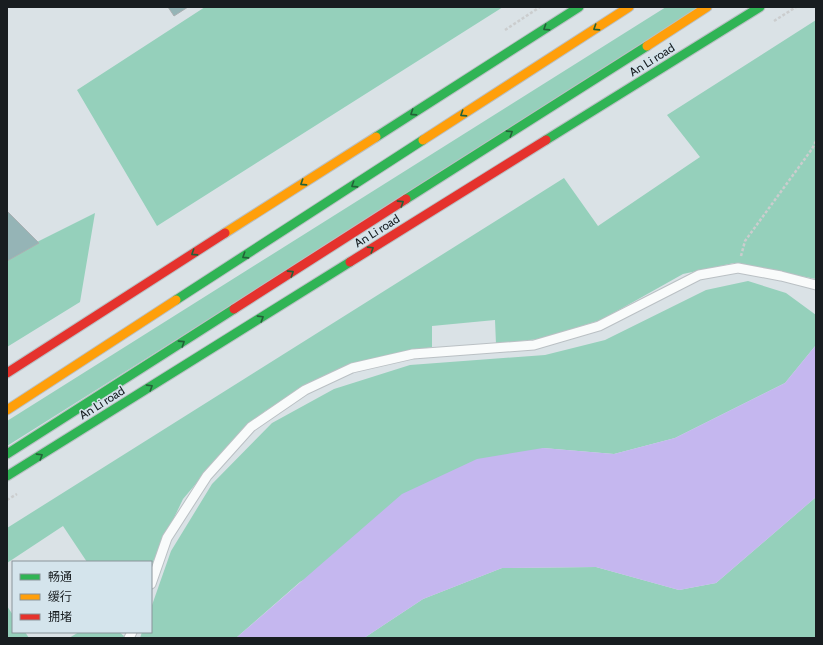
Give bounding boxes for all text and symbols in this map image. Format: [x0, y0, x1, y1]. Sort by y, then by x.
one-way arrow [543, 23, 550, 31]
one-way arrow [593, 23, 600, 31]
street label: An Li road [626, 40, 677, 79]
one-way arrow [410, 108, 417, 116]
one-way arrow [461, 109, 468, 116]
one-way arrow [506, 130, 513, 138]
one-way arrow [300, 179, 307, 186]
one-way arrow [352, 180, 359, 187]
one-way arrow [397, 200, 404, 208]
street label: An Li road [351, 211, 402, 250]
one-way arrow [367, 247, 374, 254]
one-way arrow [191, 249, 198, 256]
one-way arrow [242, 251, 249, 258]
one-way arrow [287, 270, 294, 278]
one-way arrow [257, 315, 264, 323]
one-way arrow [177, 341, 184, 348]
street label: An Li road [76, 383, 127, 422]
one-way arrow [146, 384, 153, 392]
one-way arrow [36, 453, 43, 460]
legend [12, 561, 152, 633]
text: 畅通 [48, 569, 72, 584]
text: 缓行 [48, 589, 72, 604]
text: 拥堵 [48, 609, 72, 624]

